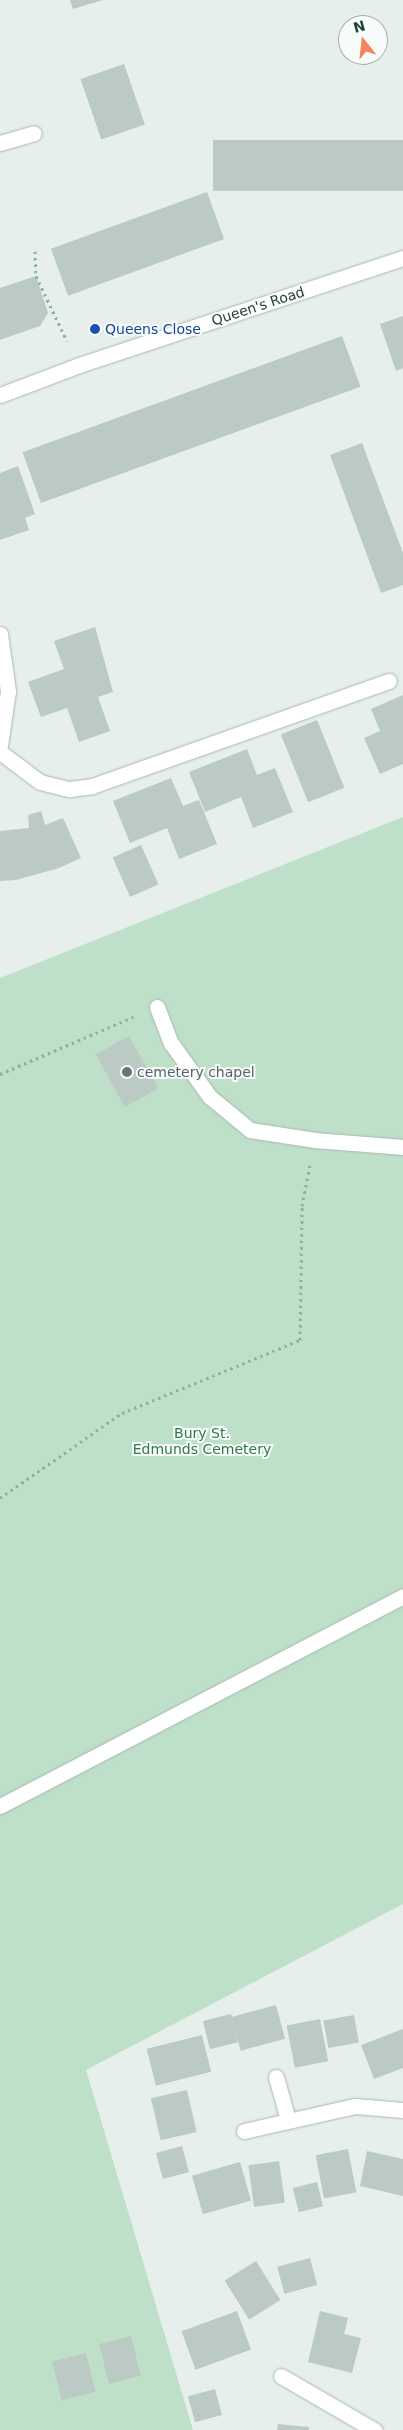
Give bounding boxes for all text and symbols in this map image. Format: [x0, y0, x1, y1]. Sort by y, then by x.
north arrow [338, 15, 388, 65]
text: N [351, 17, 367, 36]
street label: Queen's Road [209, 283, 307, 329]
place label: Queens Close [105, 321, 201, 337]
marker: Queens Close [89, 323, 101, 335]
place label: cemetery chapel [137, 1064, 255, 1080]
marker: cemetery chapel [121, 1066, 133, 1078]
park label: Bury St. Edmunds Cemetery [133, 1425, 271, 1458]

